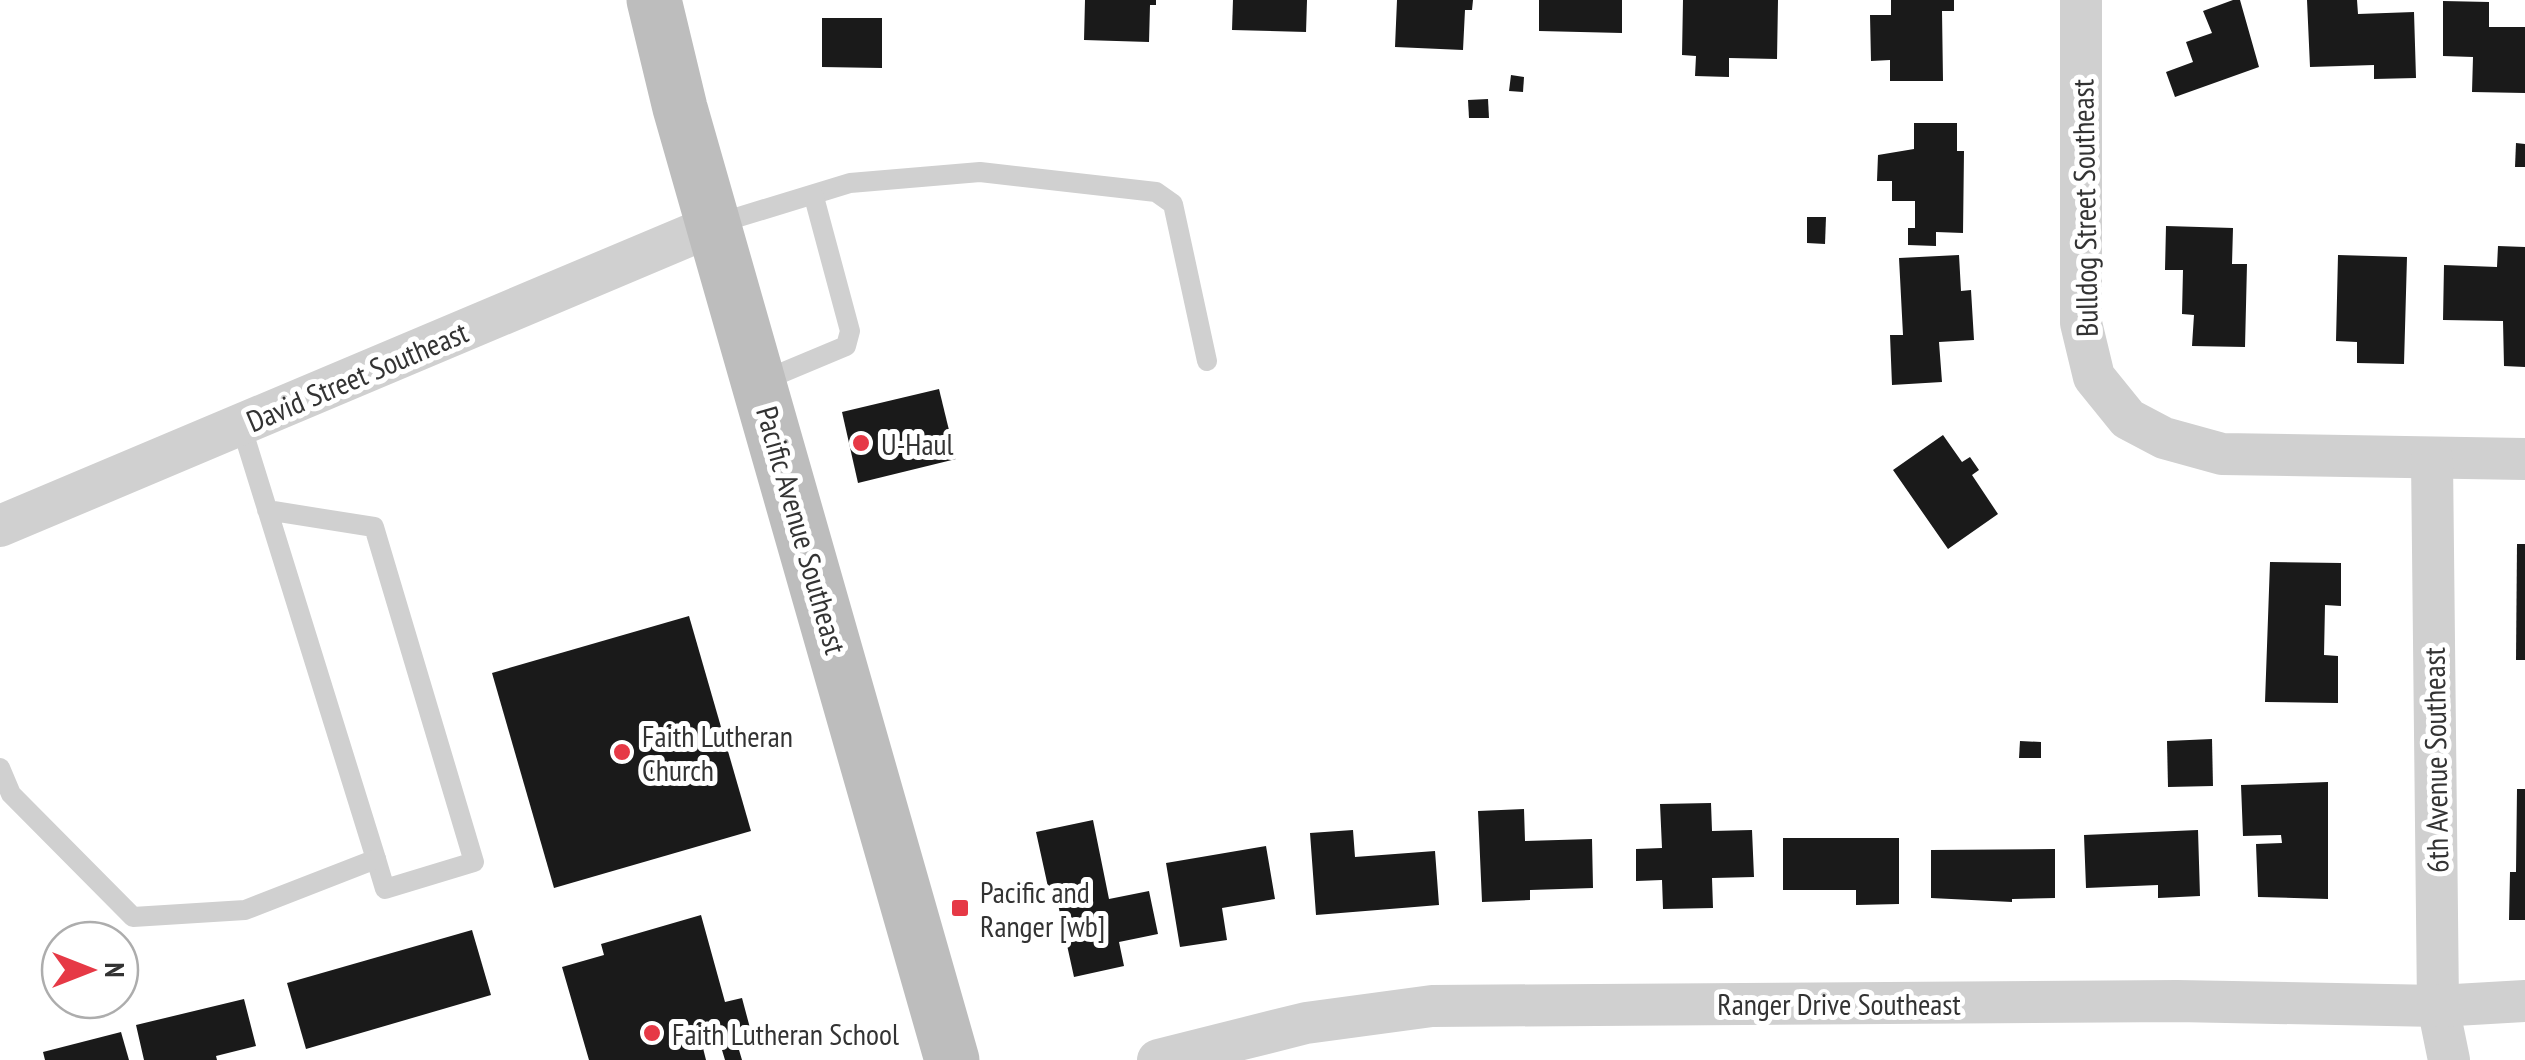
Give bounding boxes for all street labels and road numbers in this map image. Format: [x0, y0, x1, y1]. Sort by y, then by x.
street label: Bulldog Street Southeast [2062, 78, 2106, 337]
street label: David Street Southeast [240, 312, 474, 440]
street label: Pacific Avenue Southeast [748, 402, 856, 659]
street label: 6th Avenue Southeast [2414, 646, 2456, 873]
street label: Ranger Drive Southeast [1717, 984, 1961, 1023]

